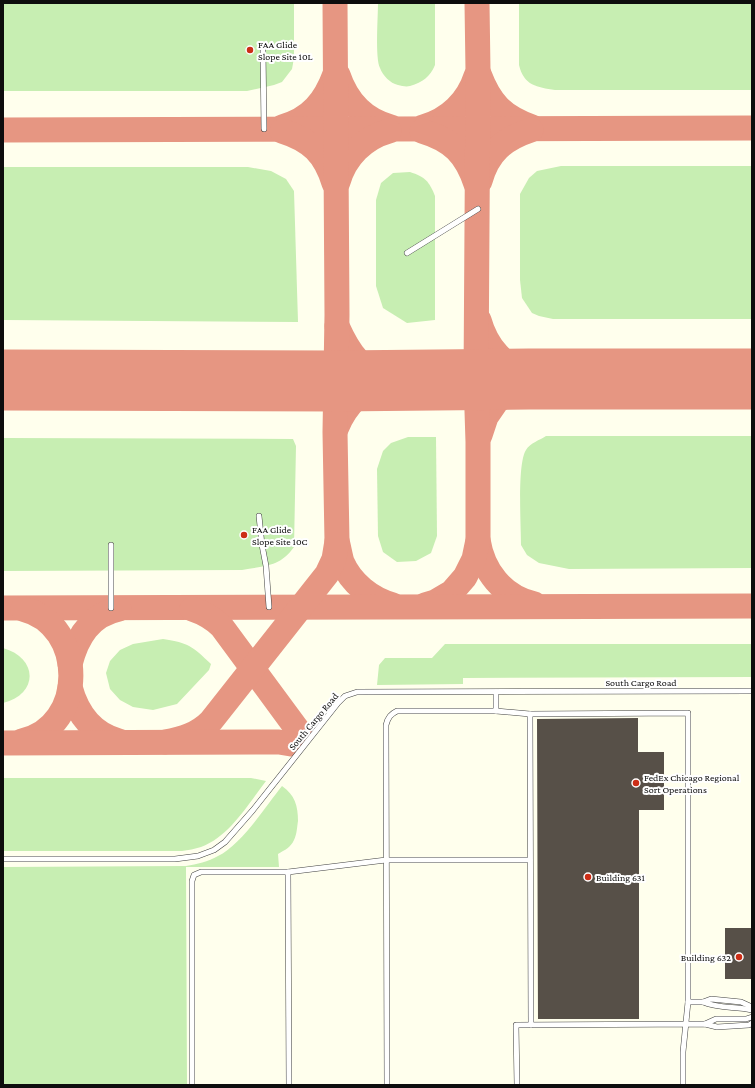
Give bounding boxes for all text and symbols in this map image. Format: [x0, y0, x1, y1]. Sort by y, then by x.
place label: FAA Glide Slope Site 10L [258, 39, 313, 62]
marker: FAA Glide Slope Site 10L [245, 45, 255, 55]
place label: FAA Glide Slope Site 10C [252, 524, 308, 547]
marker: FAA Glide Slope Site 10C [239, 530, 249, 540]
street label: South Cargo Road [605, 677, 677, 688]
street label: South Cargo Road [286, 690, 341, 752]
place label: FedEx Chicago Regional Sort Operations [644, 772, 740, 795]
marker: FedEx Chicago Regional Sort Operations [631, 778, 641, 788]
marker: Building 631 [583, 872, 593, 882]
place label: Building 631 [596, 872, 645, 883]
place label: Building 632 [681, 952, 731, 963]
marker: Building 632 [734, 952, 744, 962]

